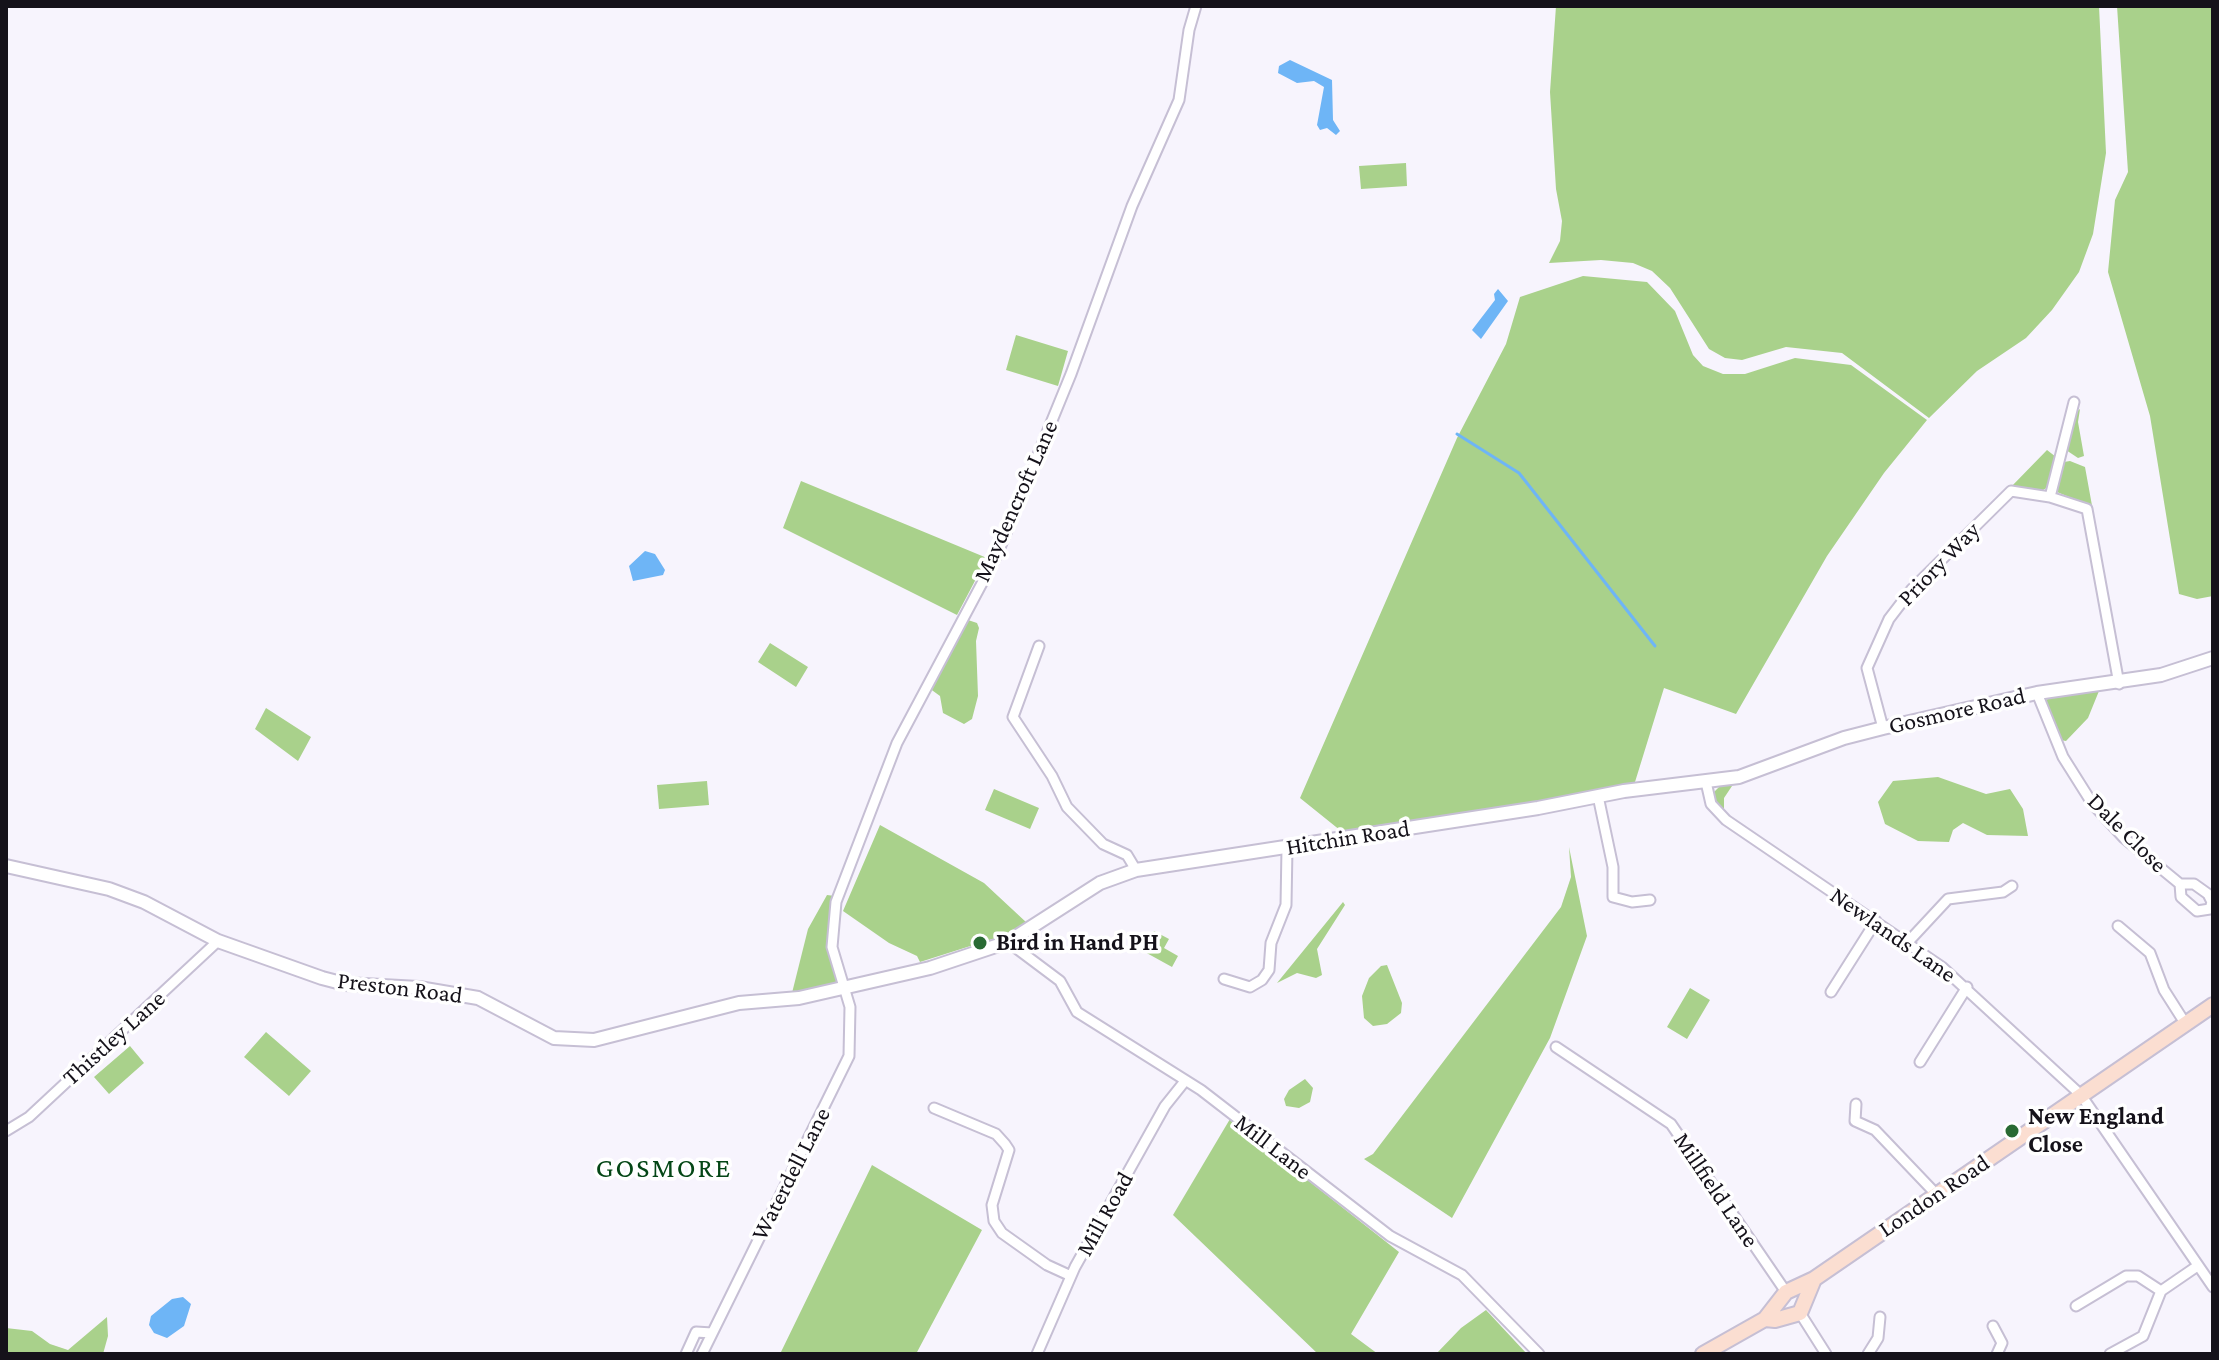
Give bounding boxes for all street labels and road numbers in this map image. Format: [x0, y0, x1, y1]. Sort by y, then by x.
street label: Maydencroft Lane [968, 416, 1064, 586]
street label: Priory Way [1892, 516, 1986, 612]
street label: Gosmore Road [1886, 681, 2028, 741]
street label: Dale Close [2081, 787, 2173, 879]
street label: Hitchin Road [1284, 814, 1412, 862]
street label: Newlands Lane [1824, 881, 1962, 989]
street label: Preston Road [336, 966, 464, 1010]
street label: Thistley Lane [57, 984, 171, 1092]
street label: Waterdell Lane [745, 1103, 837, 1245]
street label: Mill Lane [1229, 1108, 1317, 1186]
street label: Millfield Lane [1667, 1127, 1765, 1253]
street label: London Road [1873, 1148, 1995, 1244]
street label: Mill Road [1070, 1167, 1140, 1261]

